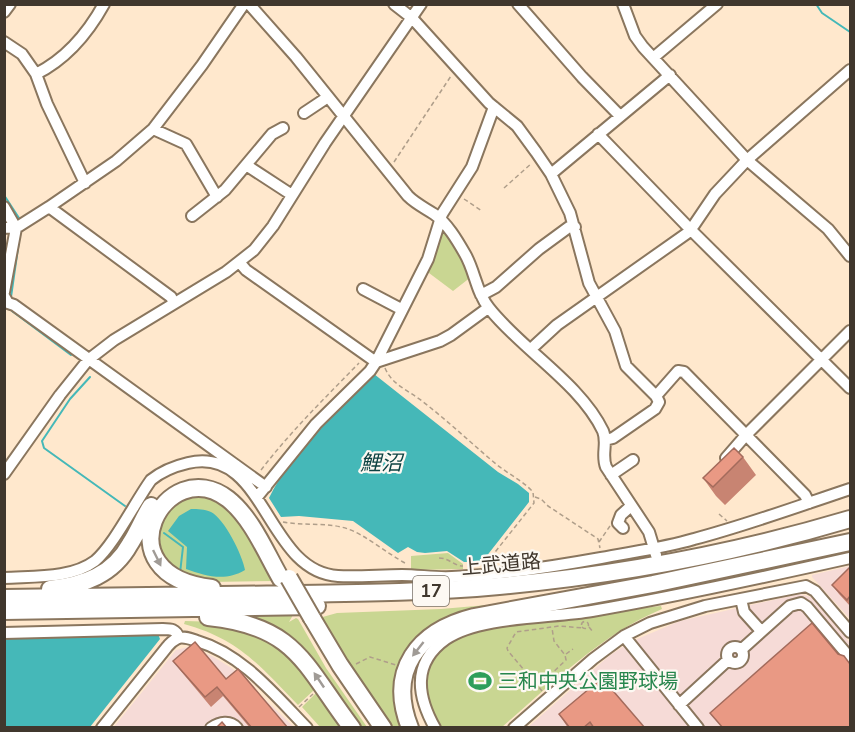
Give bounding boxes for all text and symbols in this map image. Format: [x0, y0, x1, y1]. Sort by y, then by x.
water label: 鯉沼 [360, 449, 405, 477]
street label: 上武道路 [460, 548, 542, 581]
one-way arrow [152, 550, 161, 567]
road number: 17 [413, 576, 449, 606]
one-way arrow [413, 641, 425, 656]
sports icon: 三和中央公園野球場 [467, 668, 493, 694]
place label: 三和中央公園野球場 [498, 668, 678, 695]
one-way arrow [313, 671, 324, 688]

